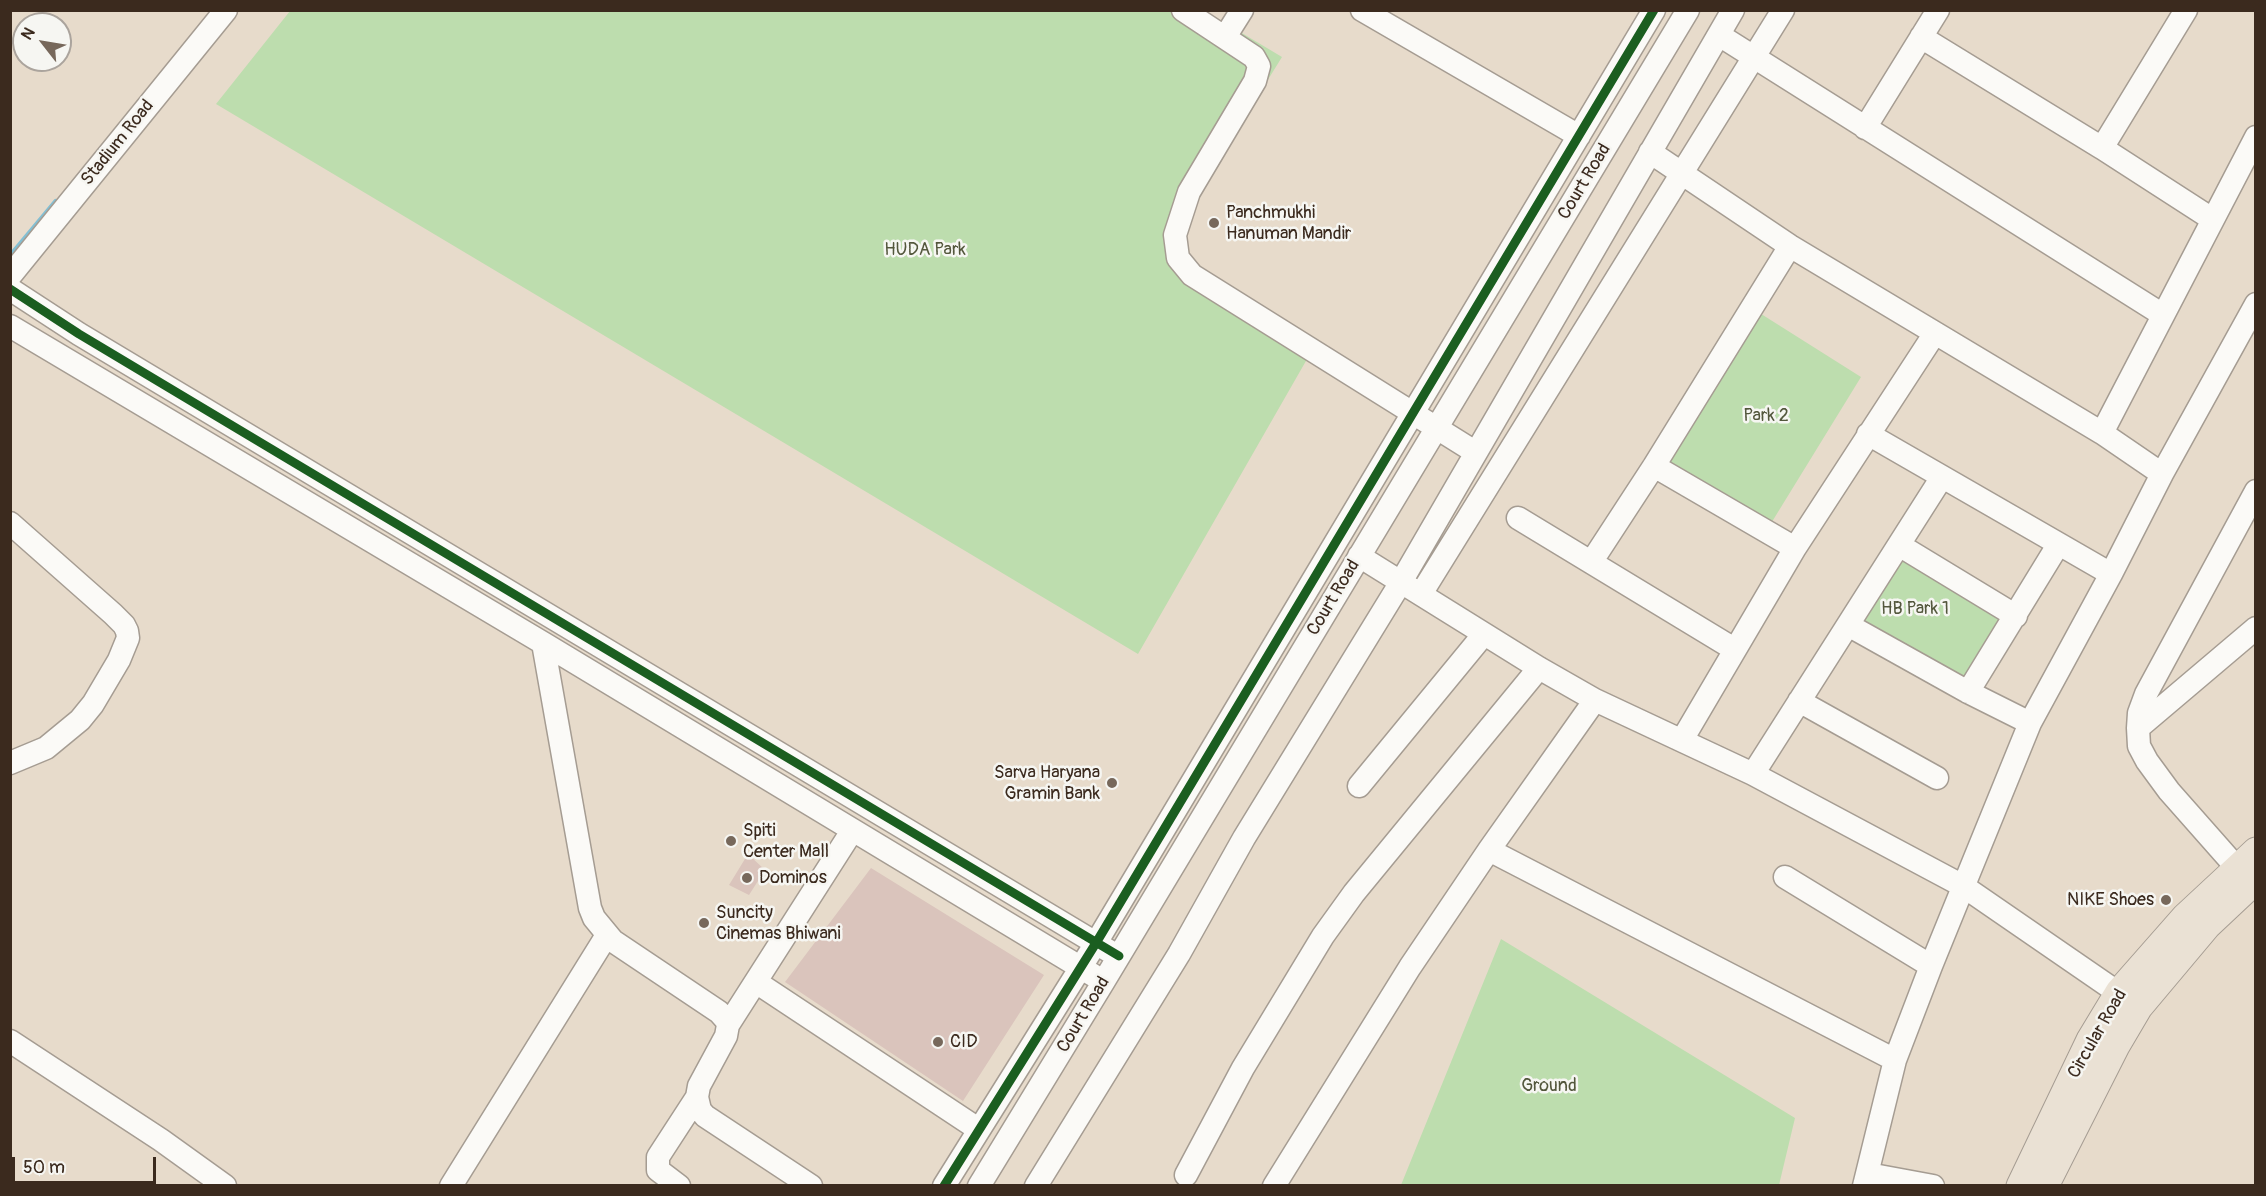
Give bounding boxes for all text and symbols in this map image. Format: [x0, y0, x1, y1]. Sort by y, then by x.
north arrow [12, 12, 72, 72]
text: N [17, 24, 40, 44]
street label: Stadium Road [77, 96, 159, 190]
street label: Court Road [1554, 140, 1616, 224]
place label: Panchmukhi Hanuman Mandir [1226, 202, 1351, 244]
marker: Panchmukhi Hanuman Mandir [1207, 216, 1221, 230]
park label: HUDA Park [884, 239, 966, 261]
park label: Park 2 [1743, 405, 1789, 427]
street label: Court Road [1303, 556, 1365, 640]
park label: HB Park 1 [1881, 598, 1949, 620]
place label: Sarva Haryana Gramin Bank [994, 762, 1100, 804]
marker: Sarva Haryana Gramin Bank [1105, 776, 1119, 790]
place label: Spiti Center Mall [743, 820, 829, 862]
marker: Spiti Center Mall [724, 834, 738, 848]
place label: Dominos [759, 867, 827, 889]
marker: Dominos [740, 871, 754, 885]
place label: NIKE Shoes [2067, 889, 2154, 911]
marker: NIKE Shoes [2159, 893, 2173, 907]
place label: Suncity Cinemas Bhiwani [716, 902, 841, 944]
marker: Suncity Cinemas Bhiwani [697, 916, 711, 930]
street label: Court Road [1053, 973, 1115, 1057]
street label: Circular Road [2064, 986, 2132, 1082]
place label: CID [950, 1031, 977, 1053]
marker: CID [931, 1035, 945, 1049]
park label: Ground [1521, 1075, 1577, 1097]
scale bar [15, 1145, 159, 1183]
text: 50 m [23, 1156, 65, 1179]

